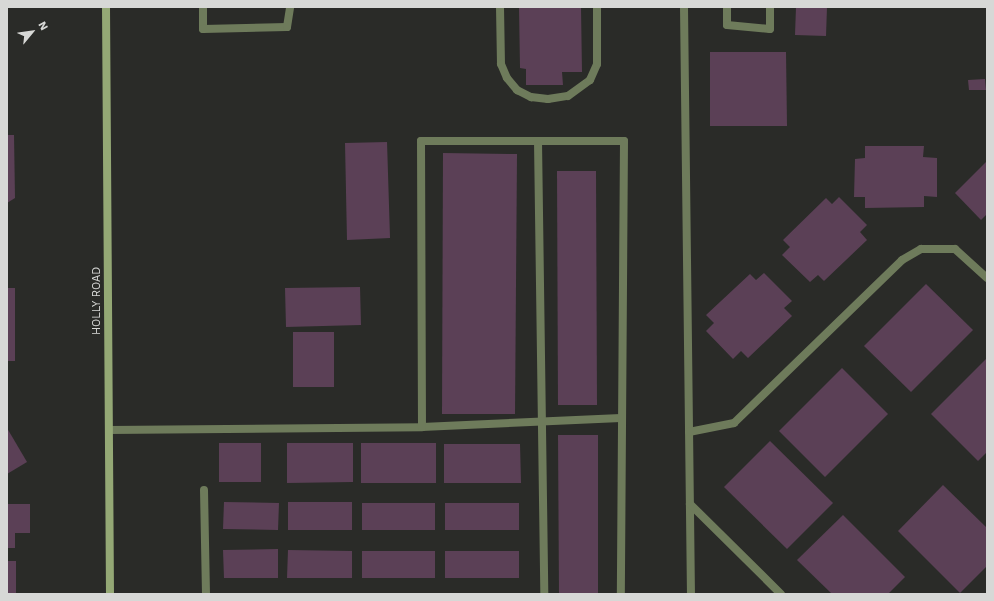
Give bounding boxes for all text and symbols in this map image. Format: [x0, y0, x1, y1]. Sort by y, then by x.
north arrow [12, 12, 52, 52]
text: N [35, 19, 51, 33]
street label: HOLLY ROAD [90, 267, 104, 335]

